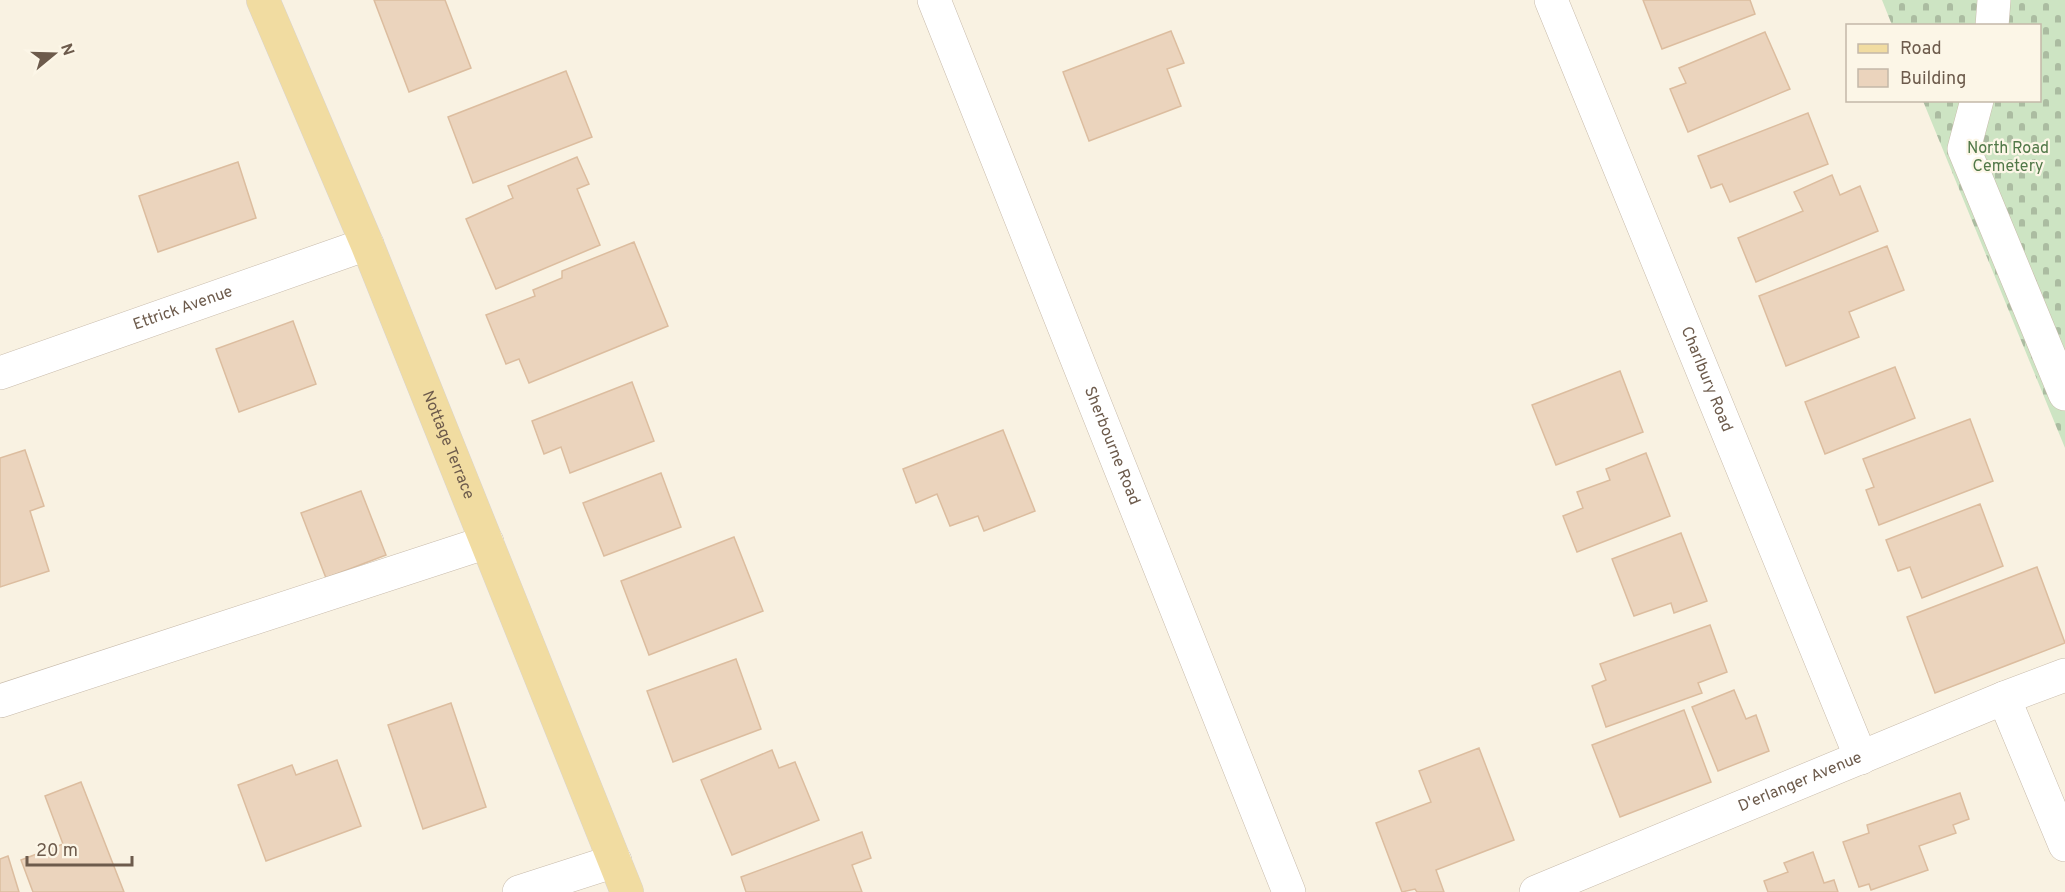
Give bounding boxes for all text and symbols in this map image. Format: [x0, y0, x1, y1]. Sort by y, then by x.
north arrow [24, 24, 84, 84]
legend [1846, 24, 2041, 102]
text: Road [1900, 38, 1942, 61]
text: N [55, 41, 78, 58]
text: Building [1900, 68, 1966, 91]
park label: North Road Cemetery [1967, 139, 2049, 177]
street label: Ettrick Avenue [131, 282, 235, 335]
street label: Charlbury Road [1676, 324, 1737, 435]
street label: Sherbourne Road [1079, 384, 1144, 508]
street label: Nottage Terrace [417, 388, 478, 502]
street label: D'erlanger Avenue [1735, 748, 1865, 817]
scale bar [27, 829, 132, 867]
text: 20 m [36, 840, 78, 863]

